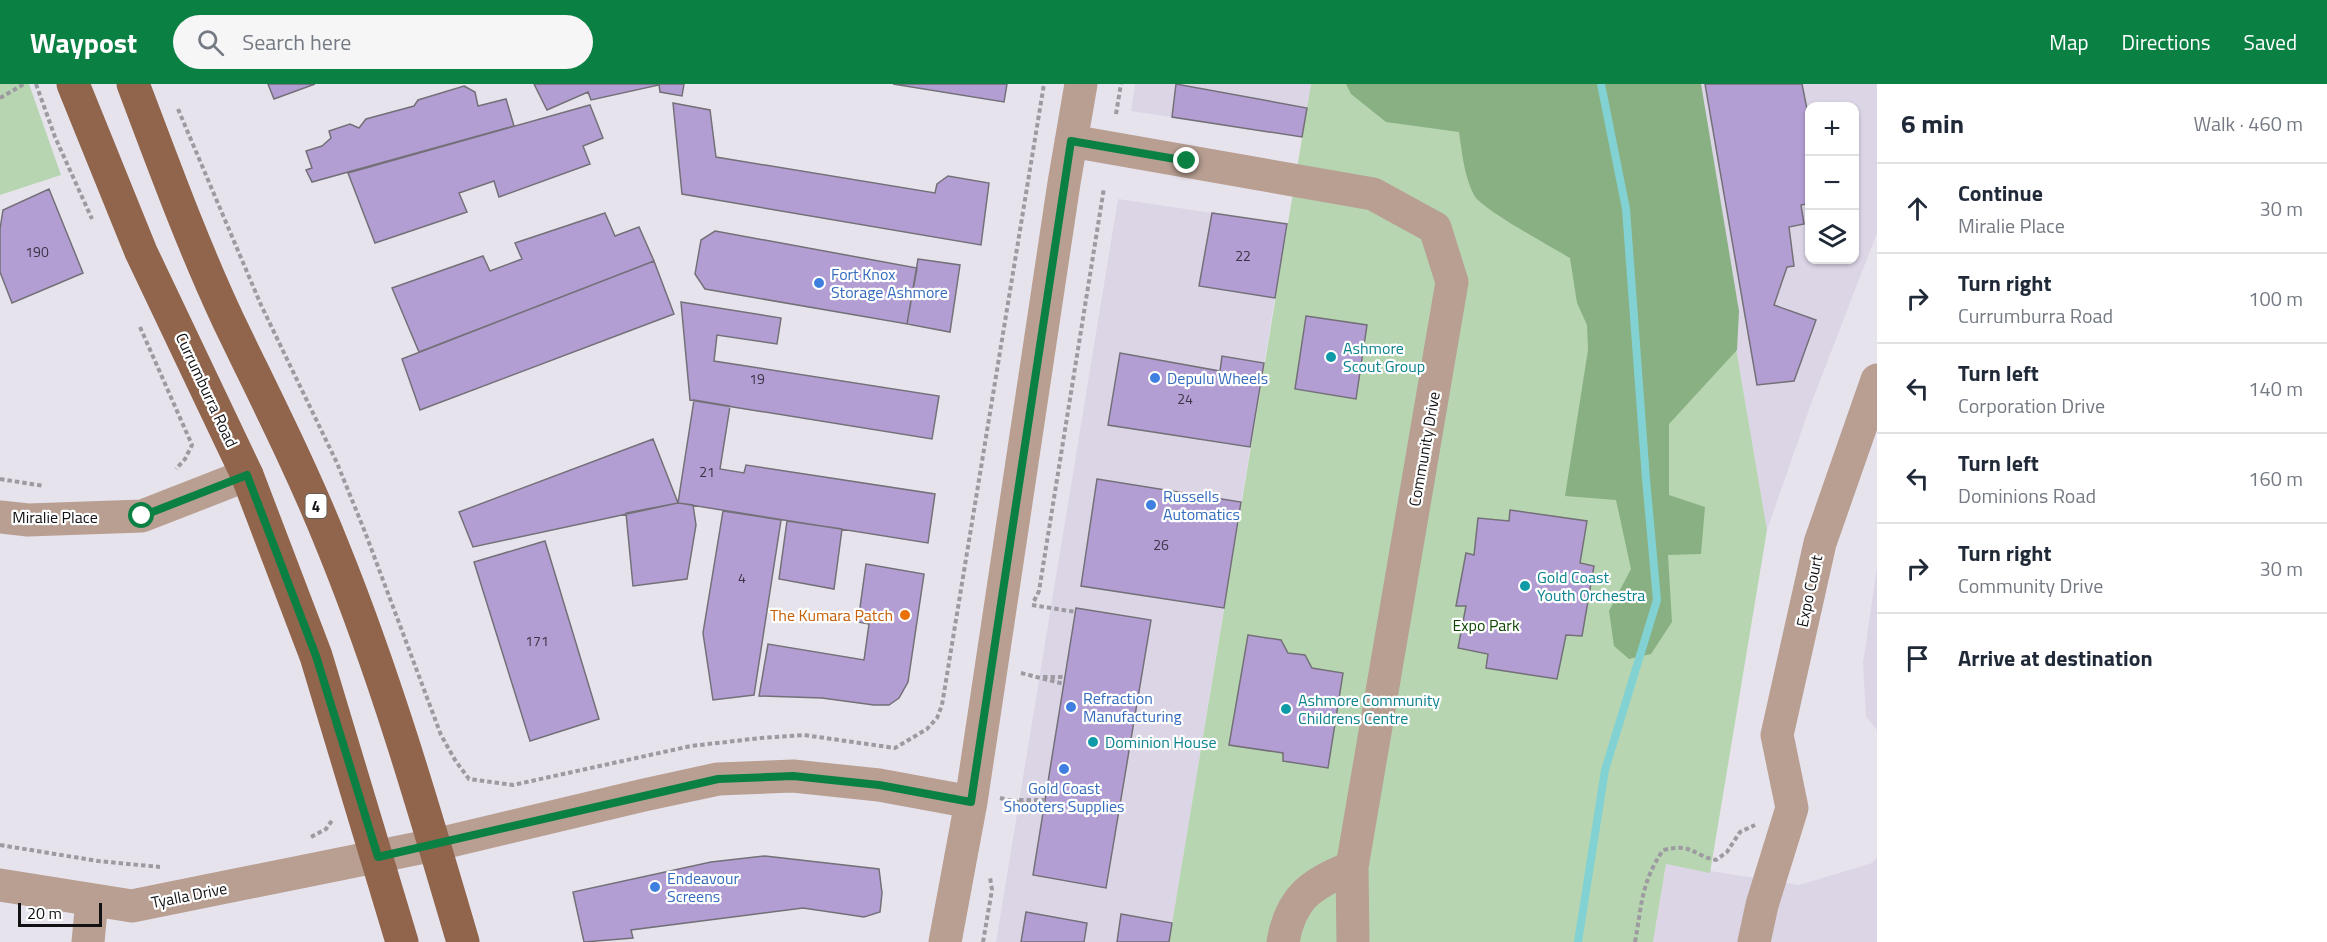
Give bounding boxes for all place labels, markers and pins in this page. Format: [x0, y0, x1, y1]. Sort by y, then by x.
place label: Fort Knox Storage Ashmore [831, 262, 948, 304]
marker: Fort Knox Storage Ashmore [812, 276, 826, 290]
place label: Ashmore Scout Group [1343, 336, 1425, 378]
marker: Ashmore Scout Group [1324, 350, 1338, 364]
place label: Depulu Wheels [1167, 366, 1268, 390]
marker: Depulu Wheels [1148, 371, 1162, 385]
place label: Russells Automatics [1163, 484, 1240, 526]
marker: Russells Automatics [1144, 498, 1158, 512]
place label: Gold Coast Youth Orchestra [1537, 565, 1645, 607]
marker: Gold Coast Youth Orchestra [1518, 579, 1532, 593]
place label: The Kumara Patch [770, 603, 893, 627]
marker: The Kumara Patch [898, 608, 912, 622]
place label: Refraction Manufacturing [1083, 686, 1182, 728]
place label: Ashmore Community Childrens Centre [1298, 688, 1440, 730]
marker: Refraction Manufacturing [1064, 700, 1078, 714]
marker: Ashmore Community Childrens Centre [1279, 702, 1293, 716]
place label: Dominion House [1105, 730, 1217, 754]
marker: Dominion House [1086, 735, 1100, 749]
marker: Gold Coast Shooters Supplies [1057, 762, 1071, 776]
place label: Gold Coast Shooters Supplies [1003, 776, 1125, 818]
place label: Endeavour Screens [667, 866, 739, 908]
marker: Endeavour Screens [648, 880, 662, 894]

